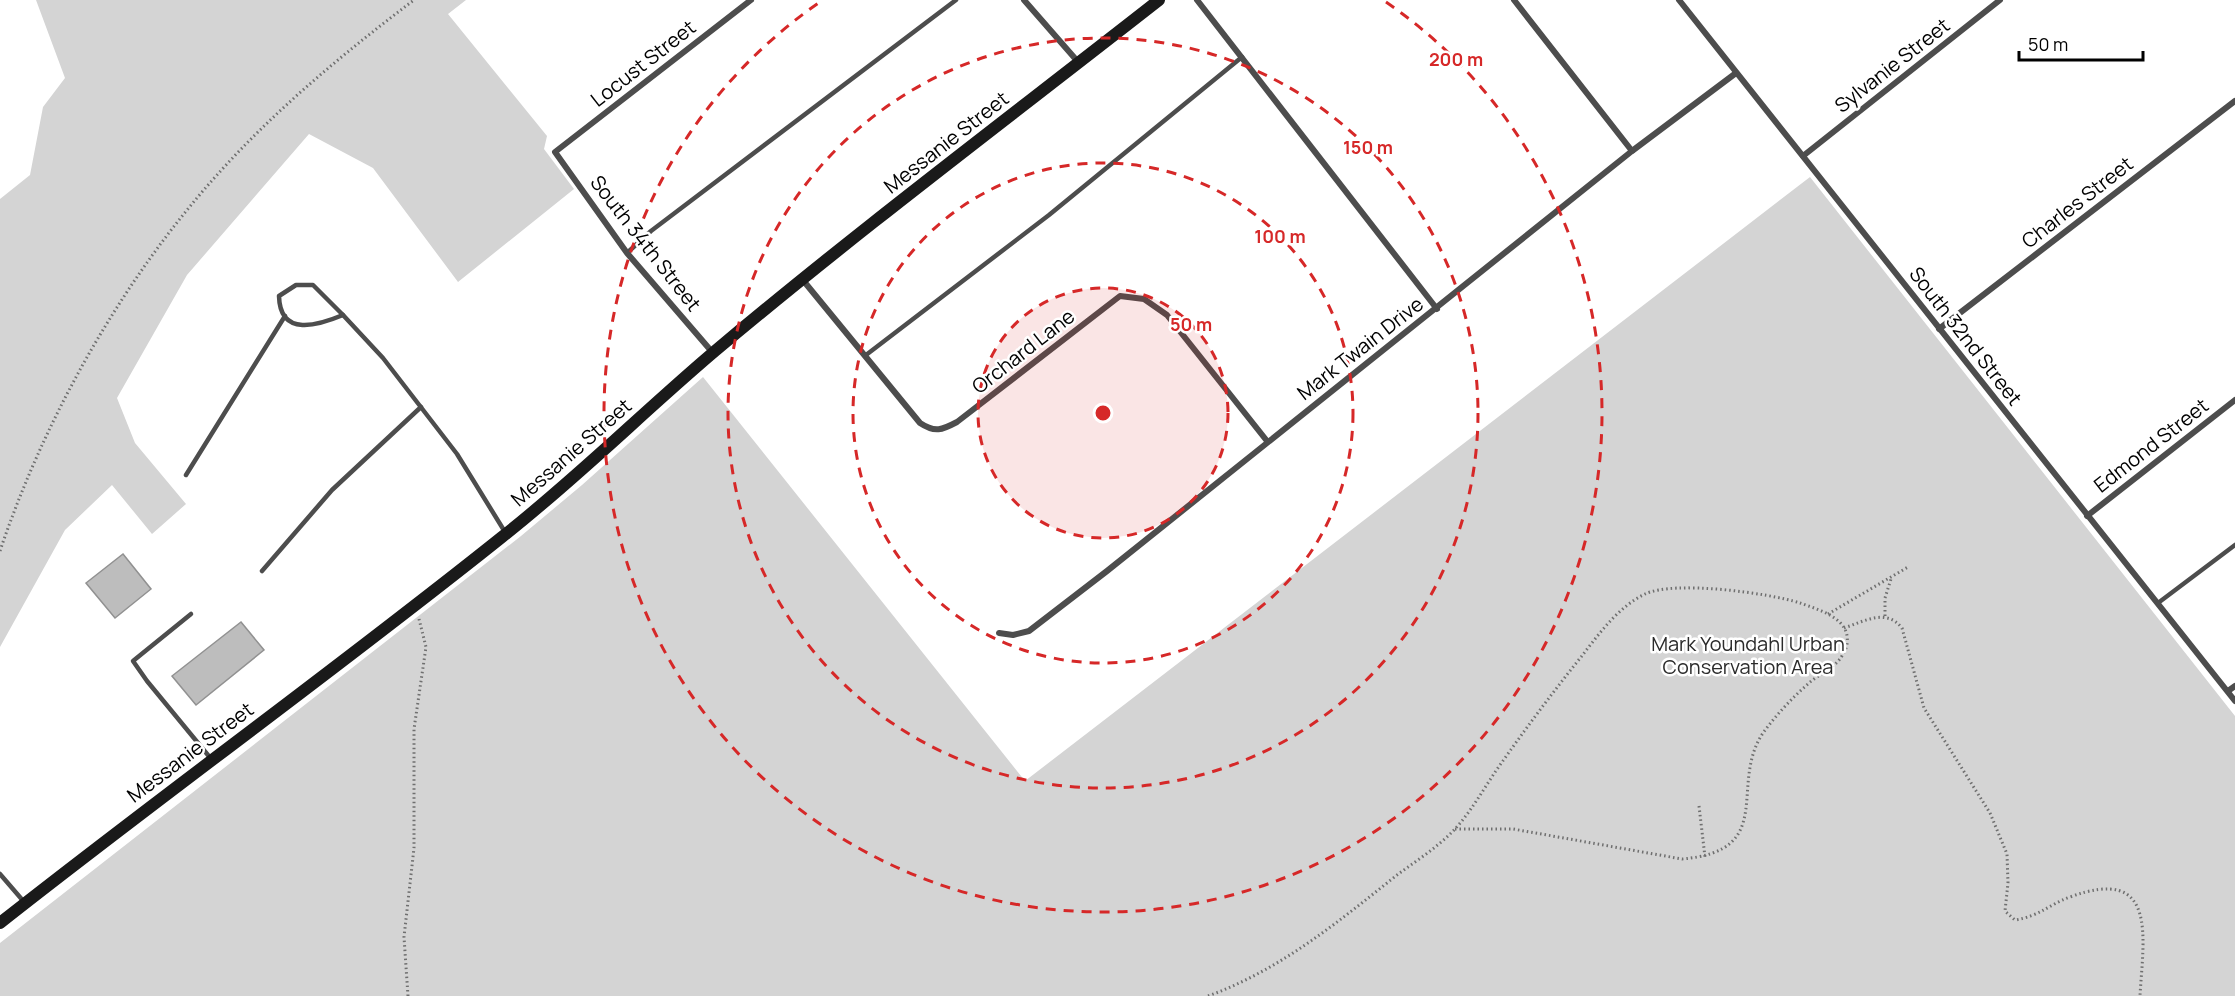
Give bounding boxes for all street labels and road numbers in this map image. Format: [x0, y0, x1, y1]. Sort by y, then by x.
street label: Sylvanie Street [1829, 12, 1955, 118]
street label: Locust Street [585, 13, 701, 113]
street label: Messanie Street [878, 85, 1014, 199]
street label: Charles Street [2016, 150, 2138, 254]
street label: South 34th Street [584, 170, 708, 316]
street label: South 32nd Street [1903, 261, 2029, 411]
street label: Mark Twain Drive [1291, 290, 1429, 406]
street label: Orchard Lane [966, 302, 1080, 400]
street label: Messanie Street [505, 392, 637, 512]
street label: Edmond Street [2088, 392, 2214, 498]
street label: Messanie Street [121, 696, 259, 808]

